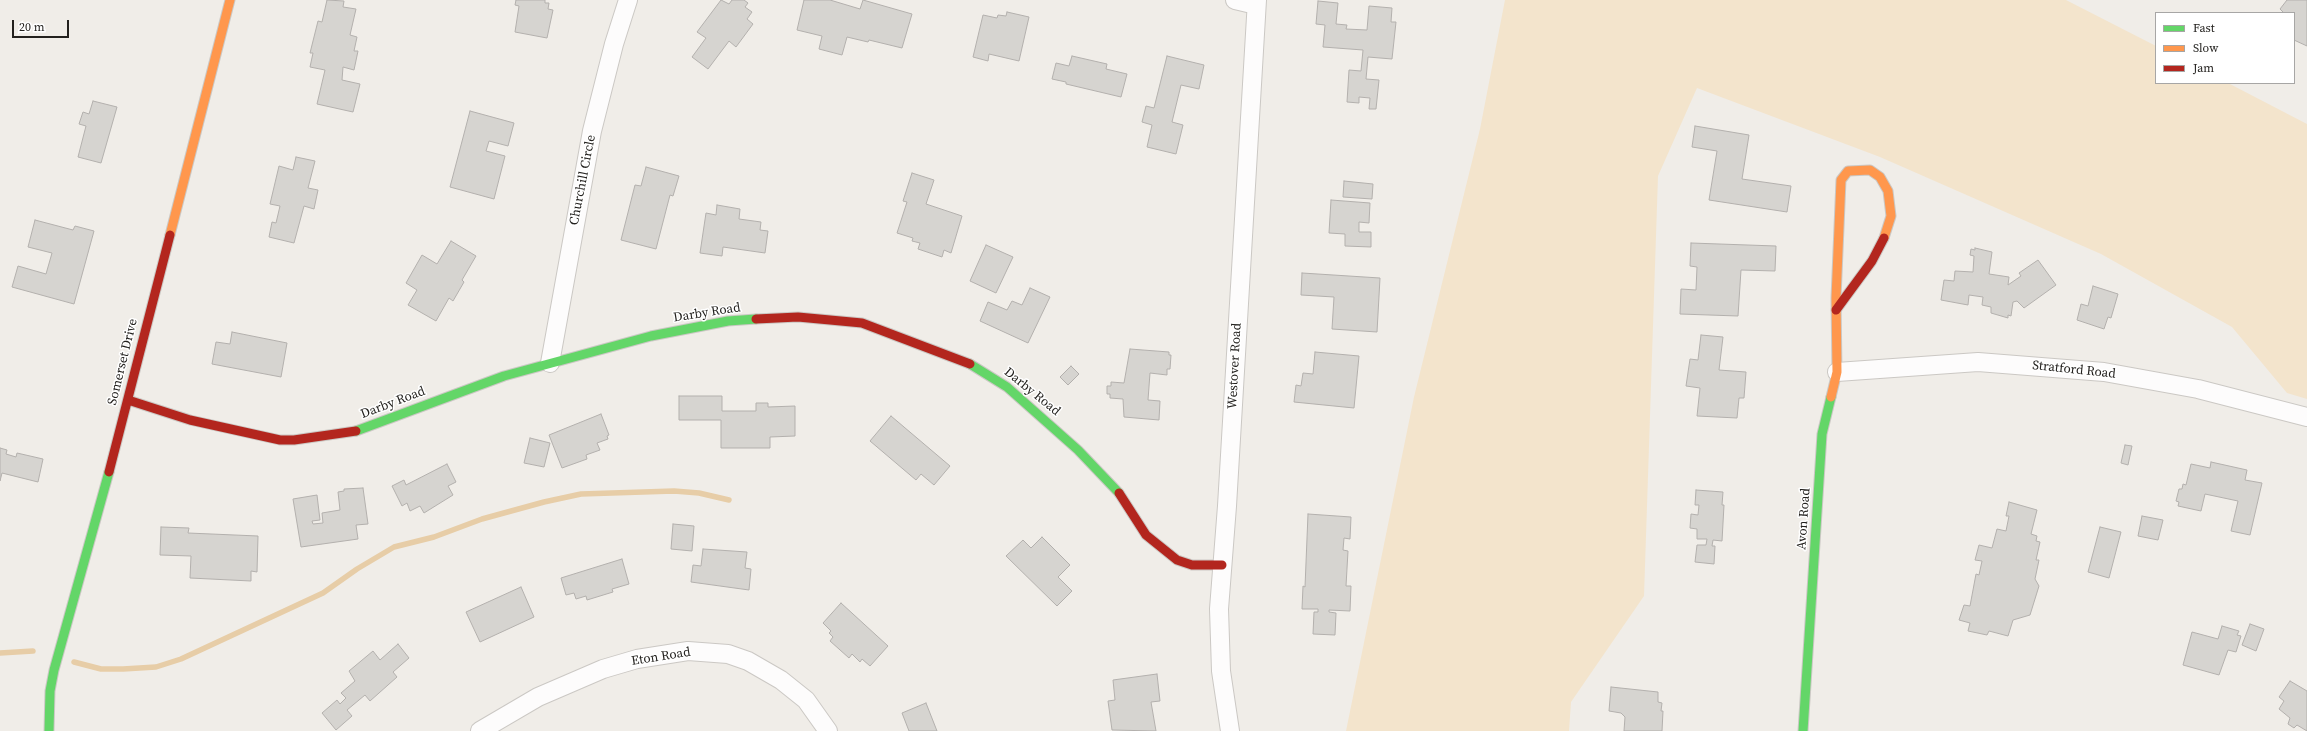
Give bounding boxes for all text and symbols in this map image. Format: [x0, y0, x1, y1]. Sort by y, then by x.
scale bar [14, 12, 71, 38]
legend [2155, 12, 2295, 84]
text: 20 m [19, 19, 45, 35]
text: Fast [2193, 20, 2215, 36]
text: Slow [2193, 40, 2218, 56]
text: Jam [2193, 60, 2214, 76]
street label: Churchill Circle [567, 133, 599, 227]
street label: Darby Road [672, 300, 742, 326]
street label: Somerset Drive [105, 317, 141, 407]
street label: Westover Road [1225, 323, 1245, 409]
street label: Stratford Road [2032, 358, 2116, 382]
street label: Darby Road [1001, 365, 1063, 419]
street label: Darby Road [359, 384, 427, 422]
street label: Avon Road [1794, 488, 1814, 550]
street label: Eton Road [630, 645, 692, 669]

